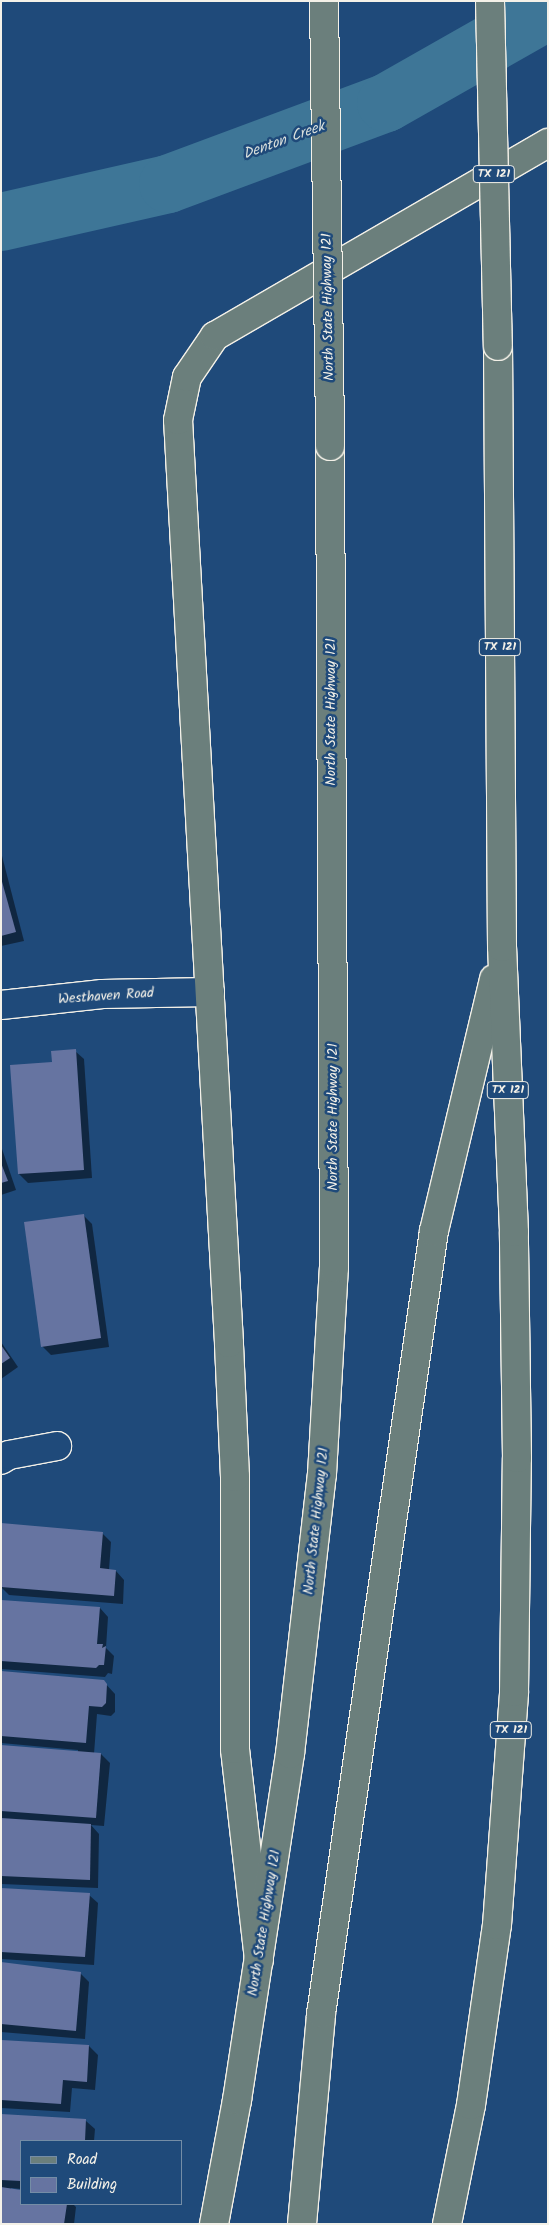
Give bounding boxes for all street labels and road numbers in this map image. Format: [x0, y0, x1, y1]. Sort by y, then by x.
road number: TX 121 [473, 164, 515, 183]
street label: North State Highway 121 [318, 233, 338, 381]
street label: North State Highway 121 [323, 638, 339, 786]
road number: TX 121 [479, 638, 521, 656]
street label: Westhaven Road [58, 984, 154, 1008]
street label: North State Highway 121 [325, 1043, 341, 1191]
road number: TX 121 [487, 1080, 529, 1100]
street label: North State Highway 121 [300, 1447, 332, 1595]
road number: TX 121 [490, 1720, 532, 1740]
street label: North State Highway 121 [244, 1849, 284, 1997]

